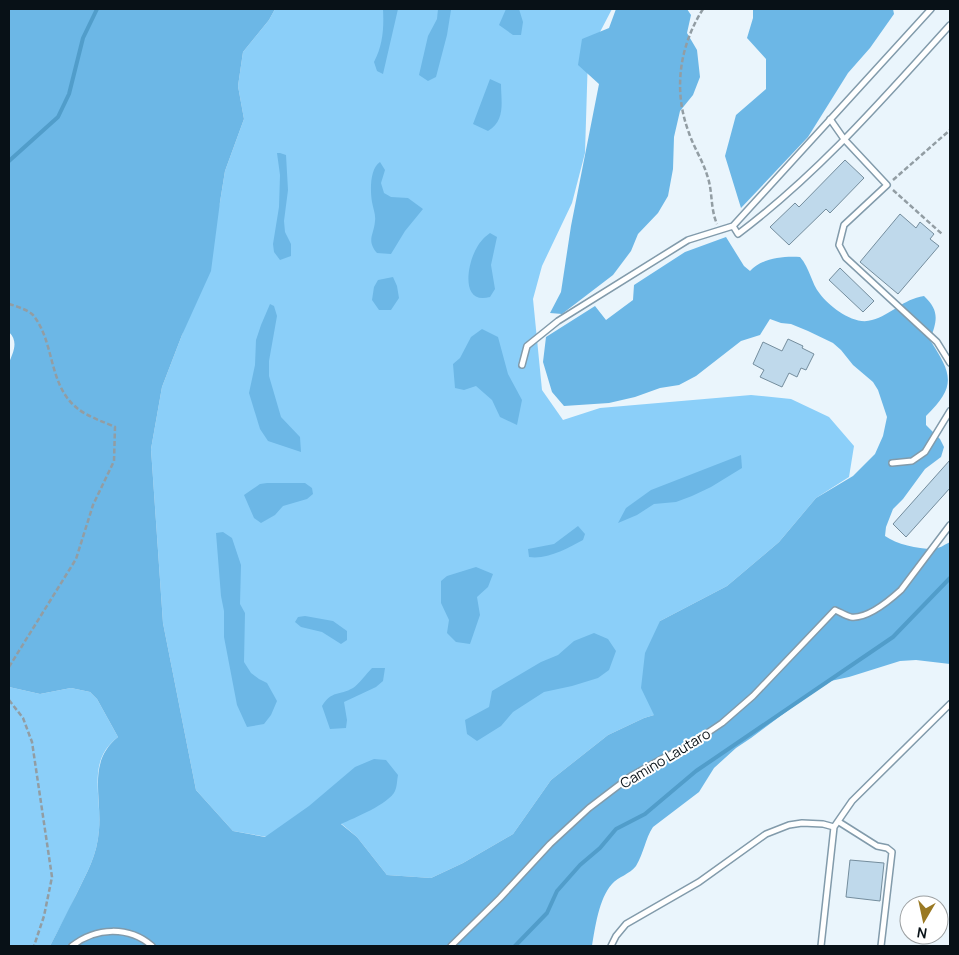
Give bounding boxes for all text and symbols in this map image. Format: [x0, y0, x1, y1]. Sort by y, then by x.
street label: Camino Lautaro [616, 724, 714, 792]
north arrow [899, 895, 949, 945]
text: N [915, 923, 928, 944]

